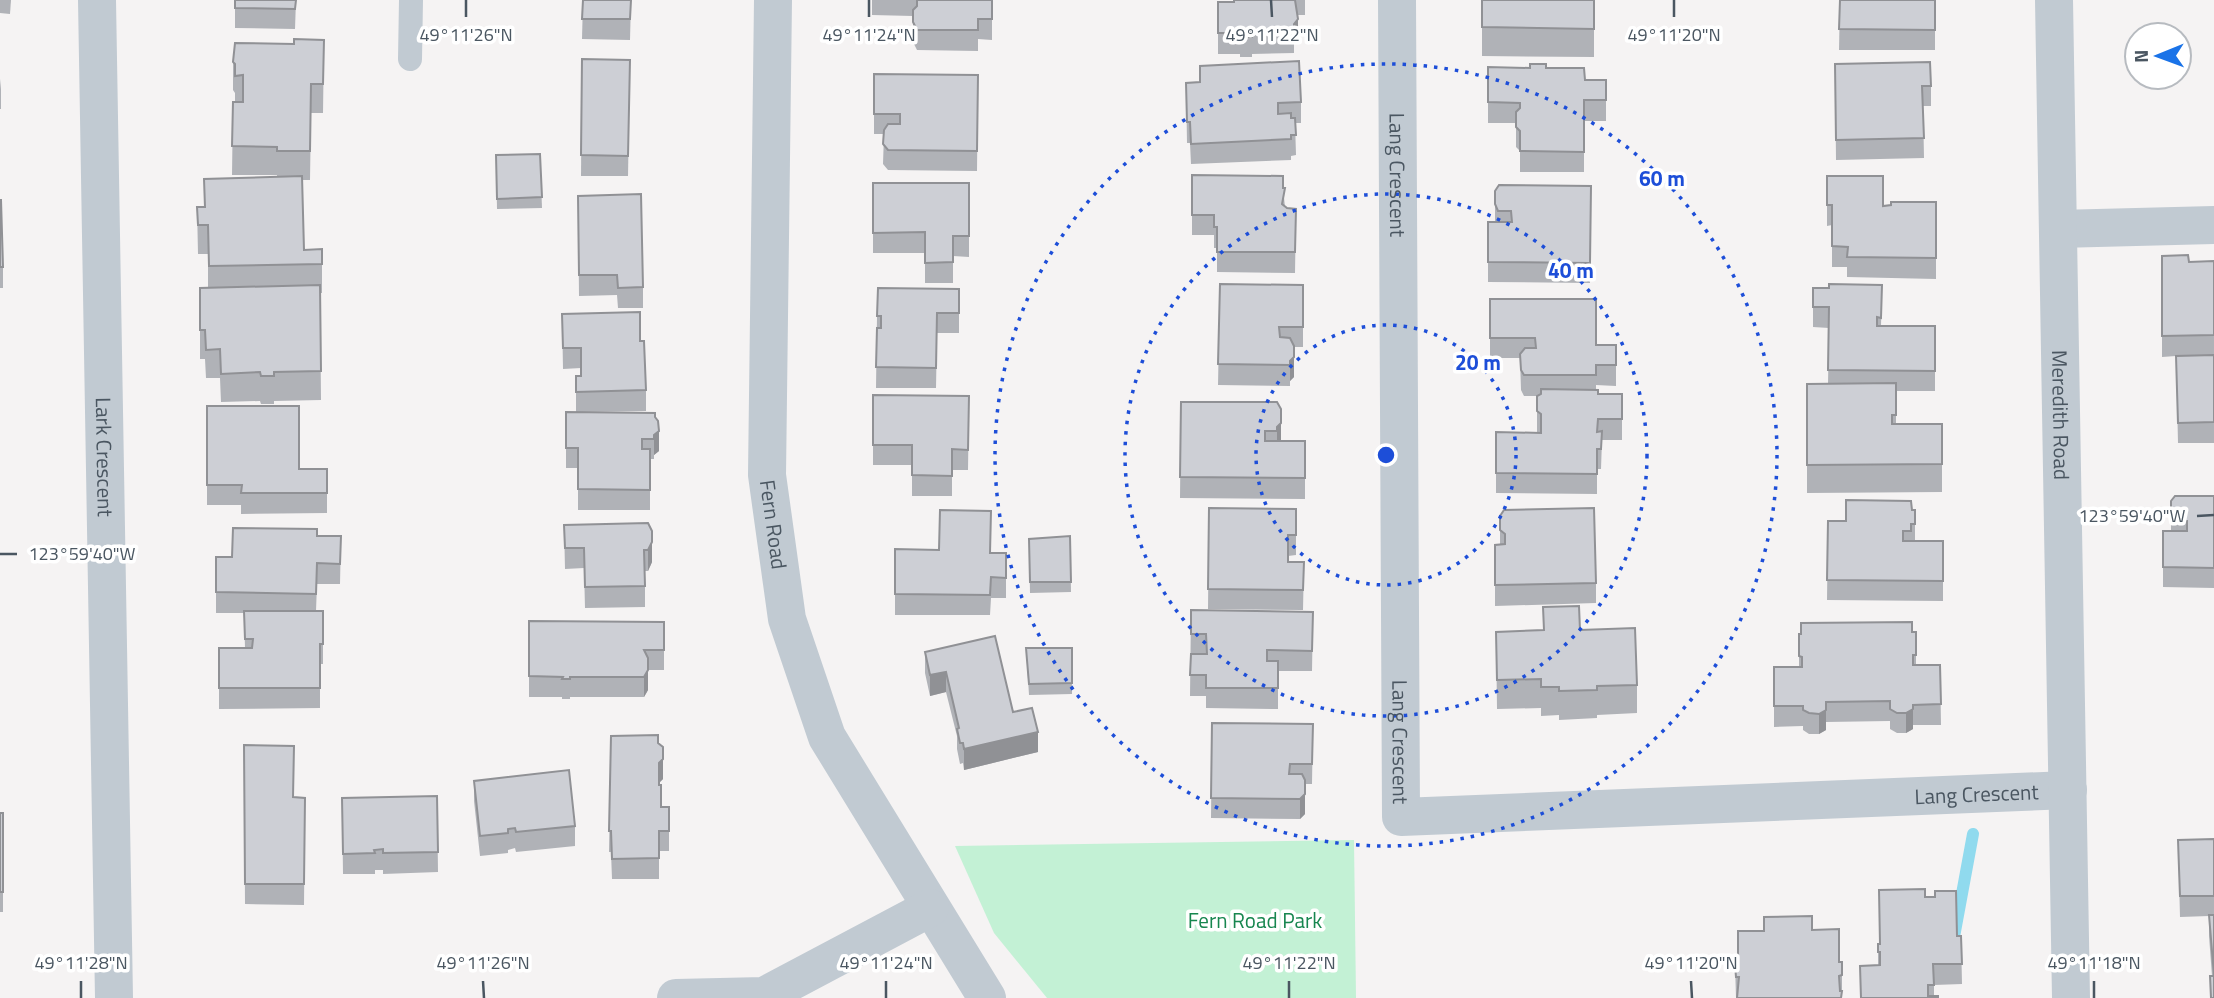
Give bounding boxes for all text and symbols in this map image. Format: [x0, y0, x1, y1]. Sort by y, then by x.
text: 49°11'26"N [419, 21, 513, 48]
text: 49°11'24"N [822, 21, 916, 48]
text: 49°11'22"N [1225, 21, 1319, 48]
text: 49°11'20"N [1627, 21, 1721, 48]
north arrow [2123, 21, 2193, 91]
text: N [2126, 49, 2155, 63]
street label: Lang Crescent [1382, 113, 1414, 238]
text: 60 m [1639, 162, 1685, 194]
text: 40 m [1548, 254, 1594, 286]
text: 20 m [1455, 346, 1501, 378]
street label: Meredith Road [2044, 350, 2078, 480]
street label: Lark Crescent [88, 397, 122, 518]
centre of rings [1374, 443, 1398, 467]
street label: Fern Road [752, 478, 796, 571]
text: 123°59'40"W [2078, 502, 2186, 529]
text: 123°59'40"W [28, 540, 136, 567]
street label: Lang Crescent [1384, 680, 1417, 805]
street label: Lang Crescent [1914, 775, 2040, 812]
park label: Fern Road Park [1188, 904, 1322, 936]
text: 49°11'28"N [34, 949, 128, 976]
text: 49°11'26"N [436, 949, 530, 976]
text: 49°11'24"N [839, 949, 933, 976]
text: 49°11'22"N [1242, 949, 1336, 976]
text: 49°11'20"N [1644, 949, 1738, 976]
text: 49°11'18"N [2047, 949, 2141, 976]

